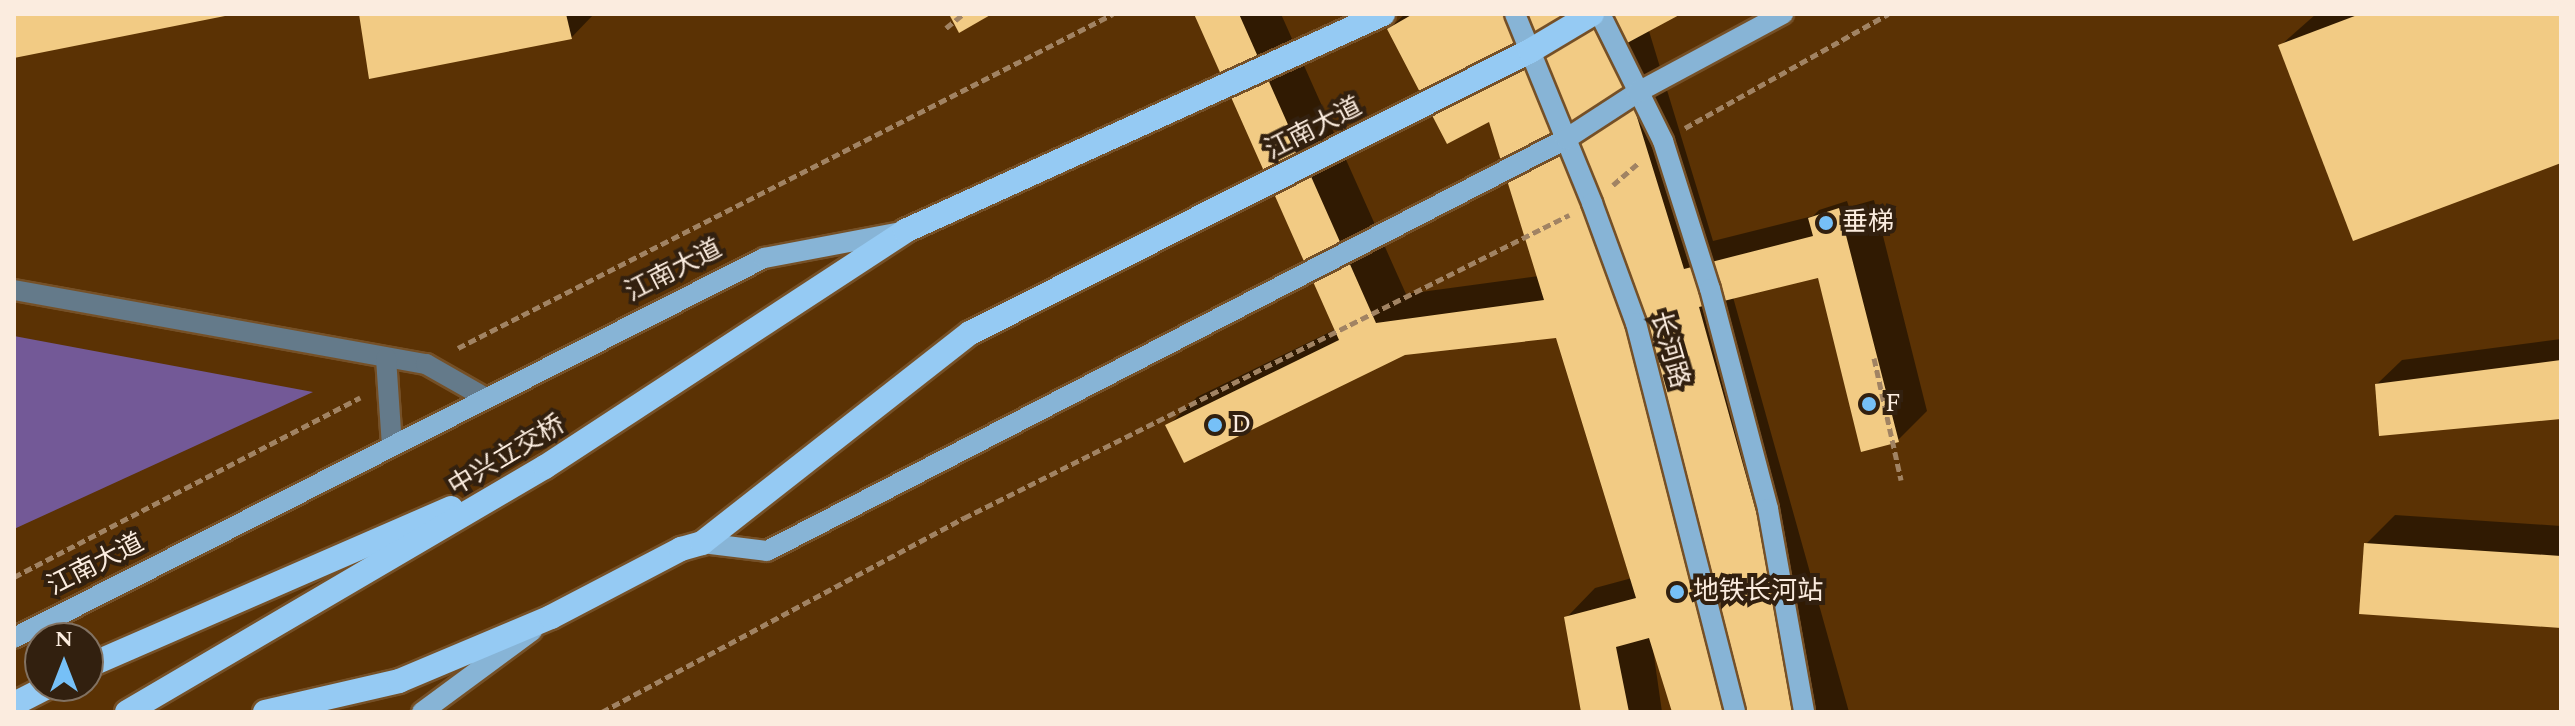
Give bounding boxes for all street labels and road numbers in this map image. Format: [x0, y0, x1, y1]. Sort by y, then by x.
street label: 江南大道 [1261, 91, 1367, 167]
street label: 江南大道 [621, 233, 727, 309]
street label: 长河路 [1643, 308, 1695, 392]
street label: 中兴立交桥 [443, 409, 571, 503]
street label: 江南大道 [43, 527, 149, 603]

